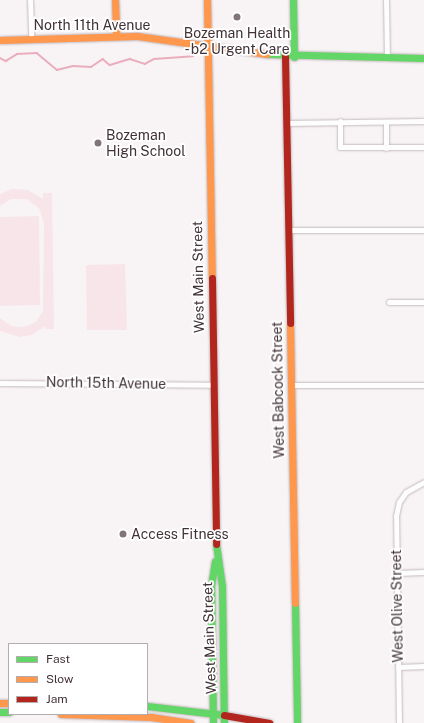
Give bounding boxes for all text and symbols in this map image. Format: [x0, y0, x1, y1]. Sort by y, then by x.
marker: Bozeman Health - b2 Urgent Care [231, 11, 243, 23]
street label: North 11th Avenue [34, 17, 150, 33]
place label: Bozeman Health - b2 Urgent Care [183, 25, 291, 58]
place label: Bozeman High School [106, 127, 185, 160]
marker: Bozeman High School [93, 138, 103, 148]
street label: West Main Street [189, 221, 207, 333]
street label: West Babcock Street [268, 321, 288, 459]
street label: North 15th Avenue [46, 374, 166, 392]
place label: Access Fitness [131, 526, 229, 542]
marker: Access Fitness [118, 529, 128, 539]
street label: West Olive Street [388, 549, 406, 663]
street label: West Main Street [199, 582, 219, 694]
legend [8, 643, 148, 715]
text: Fast [46, 652, 70, 666]
text: Slow [46, 672, 73, 686]
text: Jam [46, 692, 68, 706]

